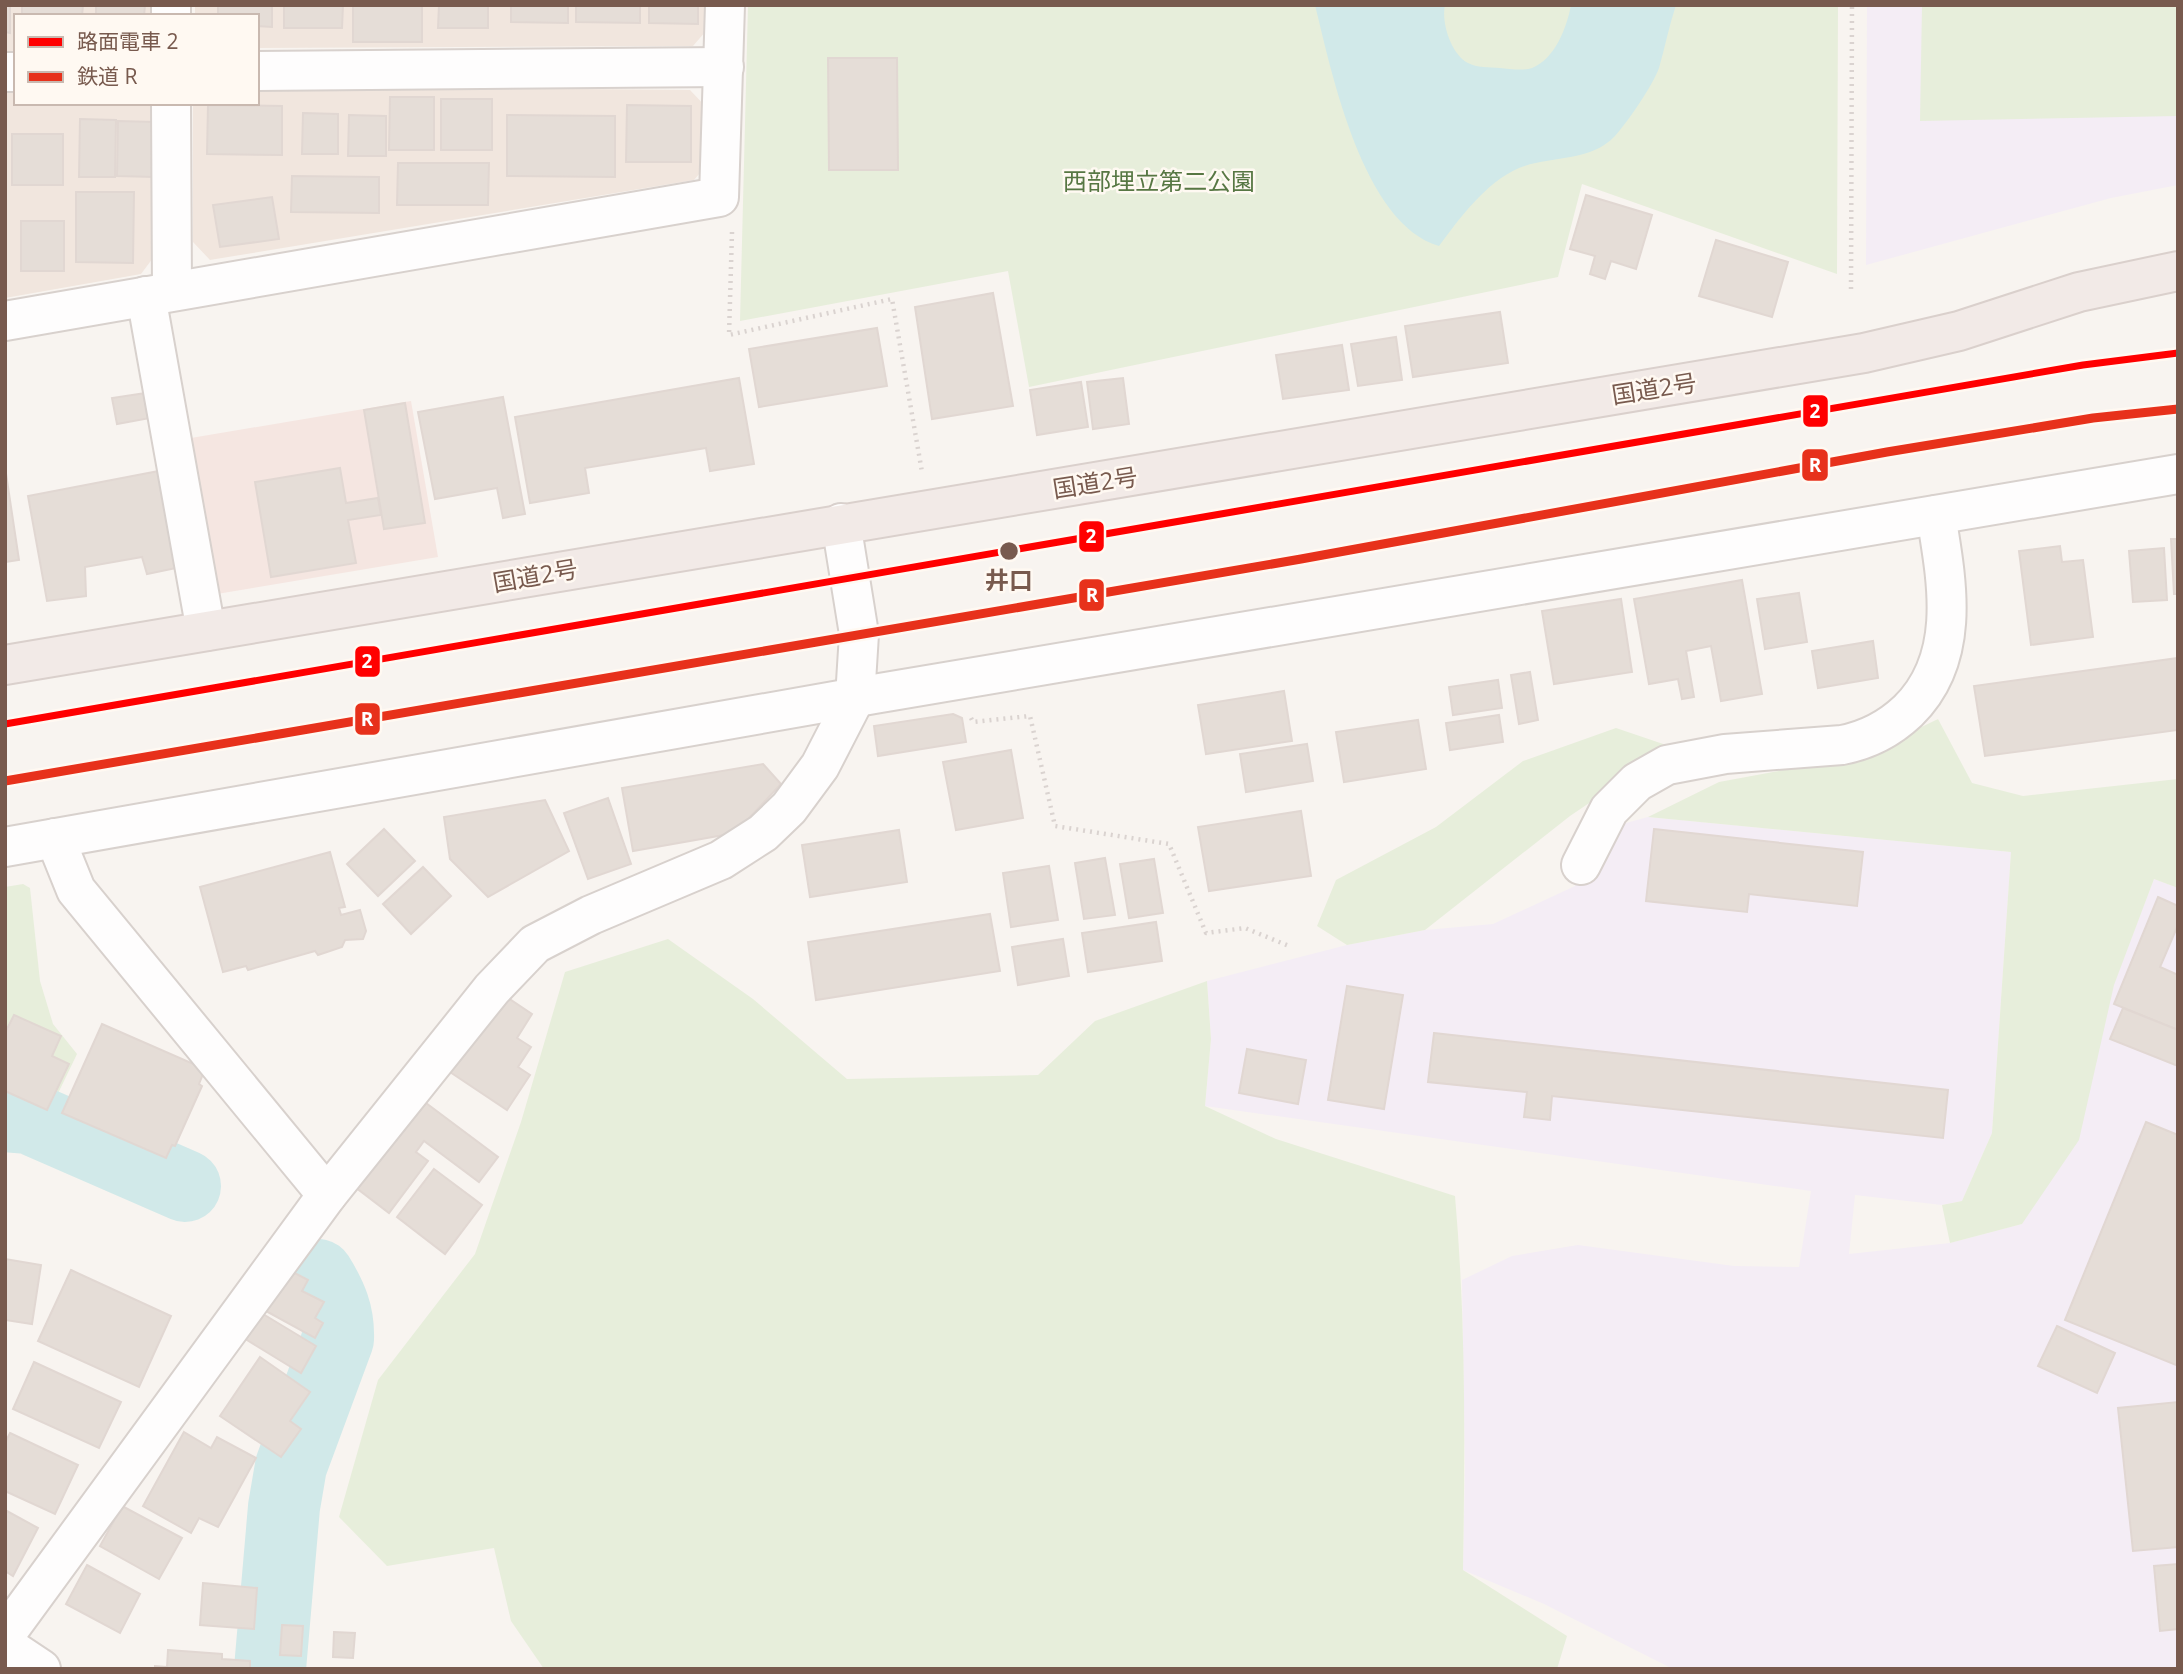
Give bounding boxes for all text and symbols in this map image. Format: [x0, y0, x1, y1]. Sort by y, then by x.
legend [14, 14, 259, 105]
text: 路面電車 2 [77, 27, 178, 55]
text: 鉄道 R [77, 62, 137, 90]
park label: 西部埋立第二公園 [1063, 164, 1255, 197]
street label: 国道2号 [1609, 365, 1699, 411]
line badge: 2 [1802, 394, 1829, 428]
text: 2 [1810, 398, 1821, 424]
line badge: R [1801, 448, 1829, 482]
text: R [1809, 452, 1822, 478]
street label: 国道2号 [1050, 459, 1140, 505]
line badge: 2 [1078, 520, 1105, 553]
text: 2 [1086, 523, 1097, 549]
marker: 井口 [998, 540, 1020, 562]
street label: 国道2号 [490, 551, 580, 599]
place label: 井口 [985, 563, 1033, 596]
line badge: R [1078, 578, 1105, 612]
text: R [1086, 582, 1099, 608]
line badge: 2 [354, 645, 381, 678]
text: 2 [362, 648, 373, 674]
line badge: R [354, 702, 381, 736]
text: R [361, 706, 374, 732]

